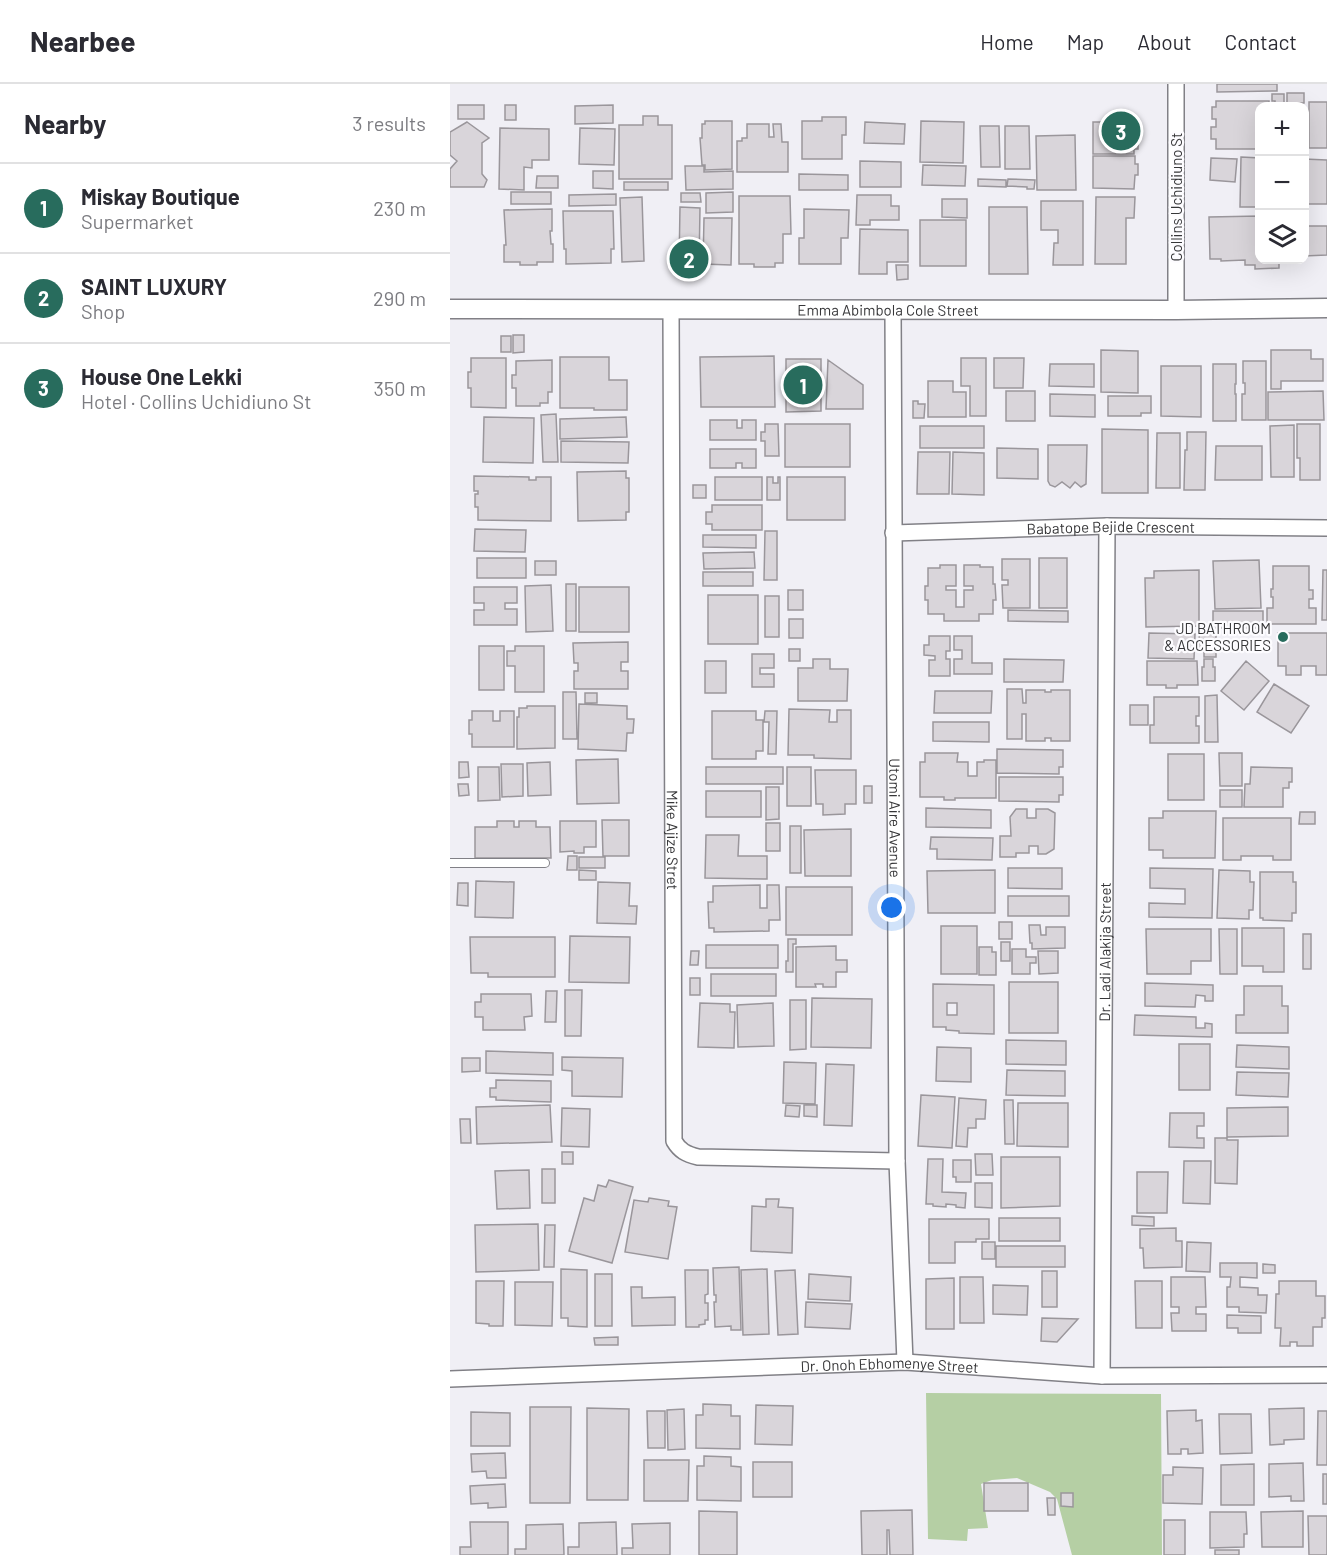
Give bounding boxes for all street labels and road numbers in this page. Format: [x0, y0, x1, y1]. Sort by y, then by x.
street label: Collins Uchidiuno St [1167, 132, 1185, 262]
street label: Emma Abimbola Cole Street [797, 300, 979, 319]
street label: Babatope Bejide Crescent [1026, 517, 1195, 538]
street label: Utomi Aire Avenue [886, 758, 905, 878]
street label: Mike Ajize Stret [664, 790, 682, 890]
street label: Dr. Ladi Alakija Street [1095, 882, 1114, 1022]
street label: Dr. Onoh Ebhomenye Street [800, 1353, 979, 1376]

